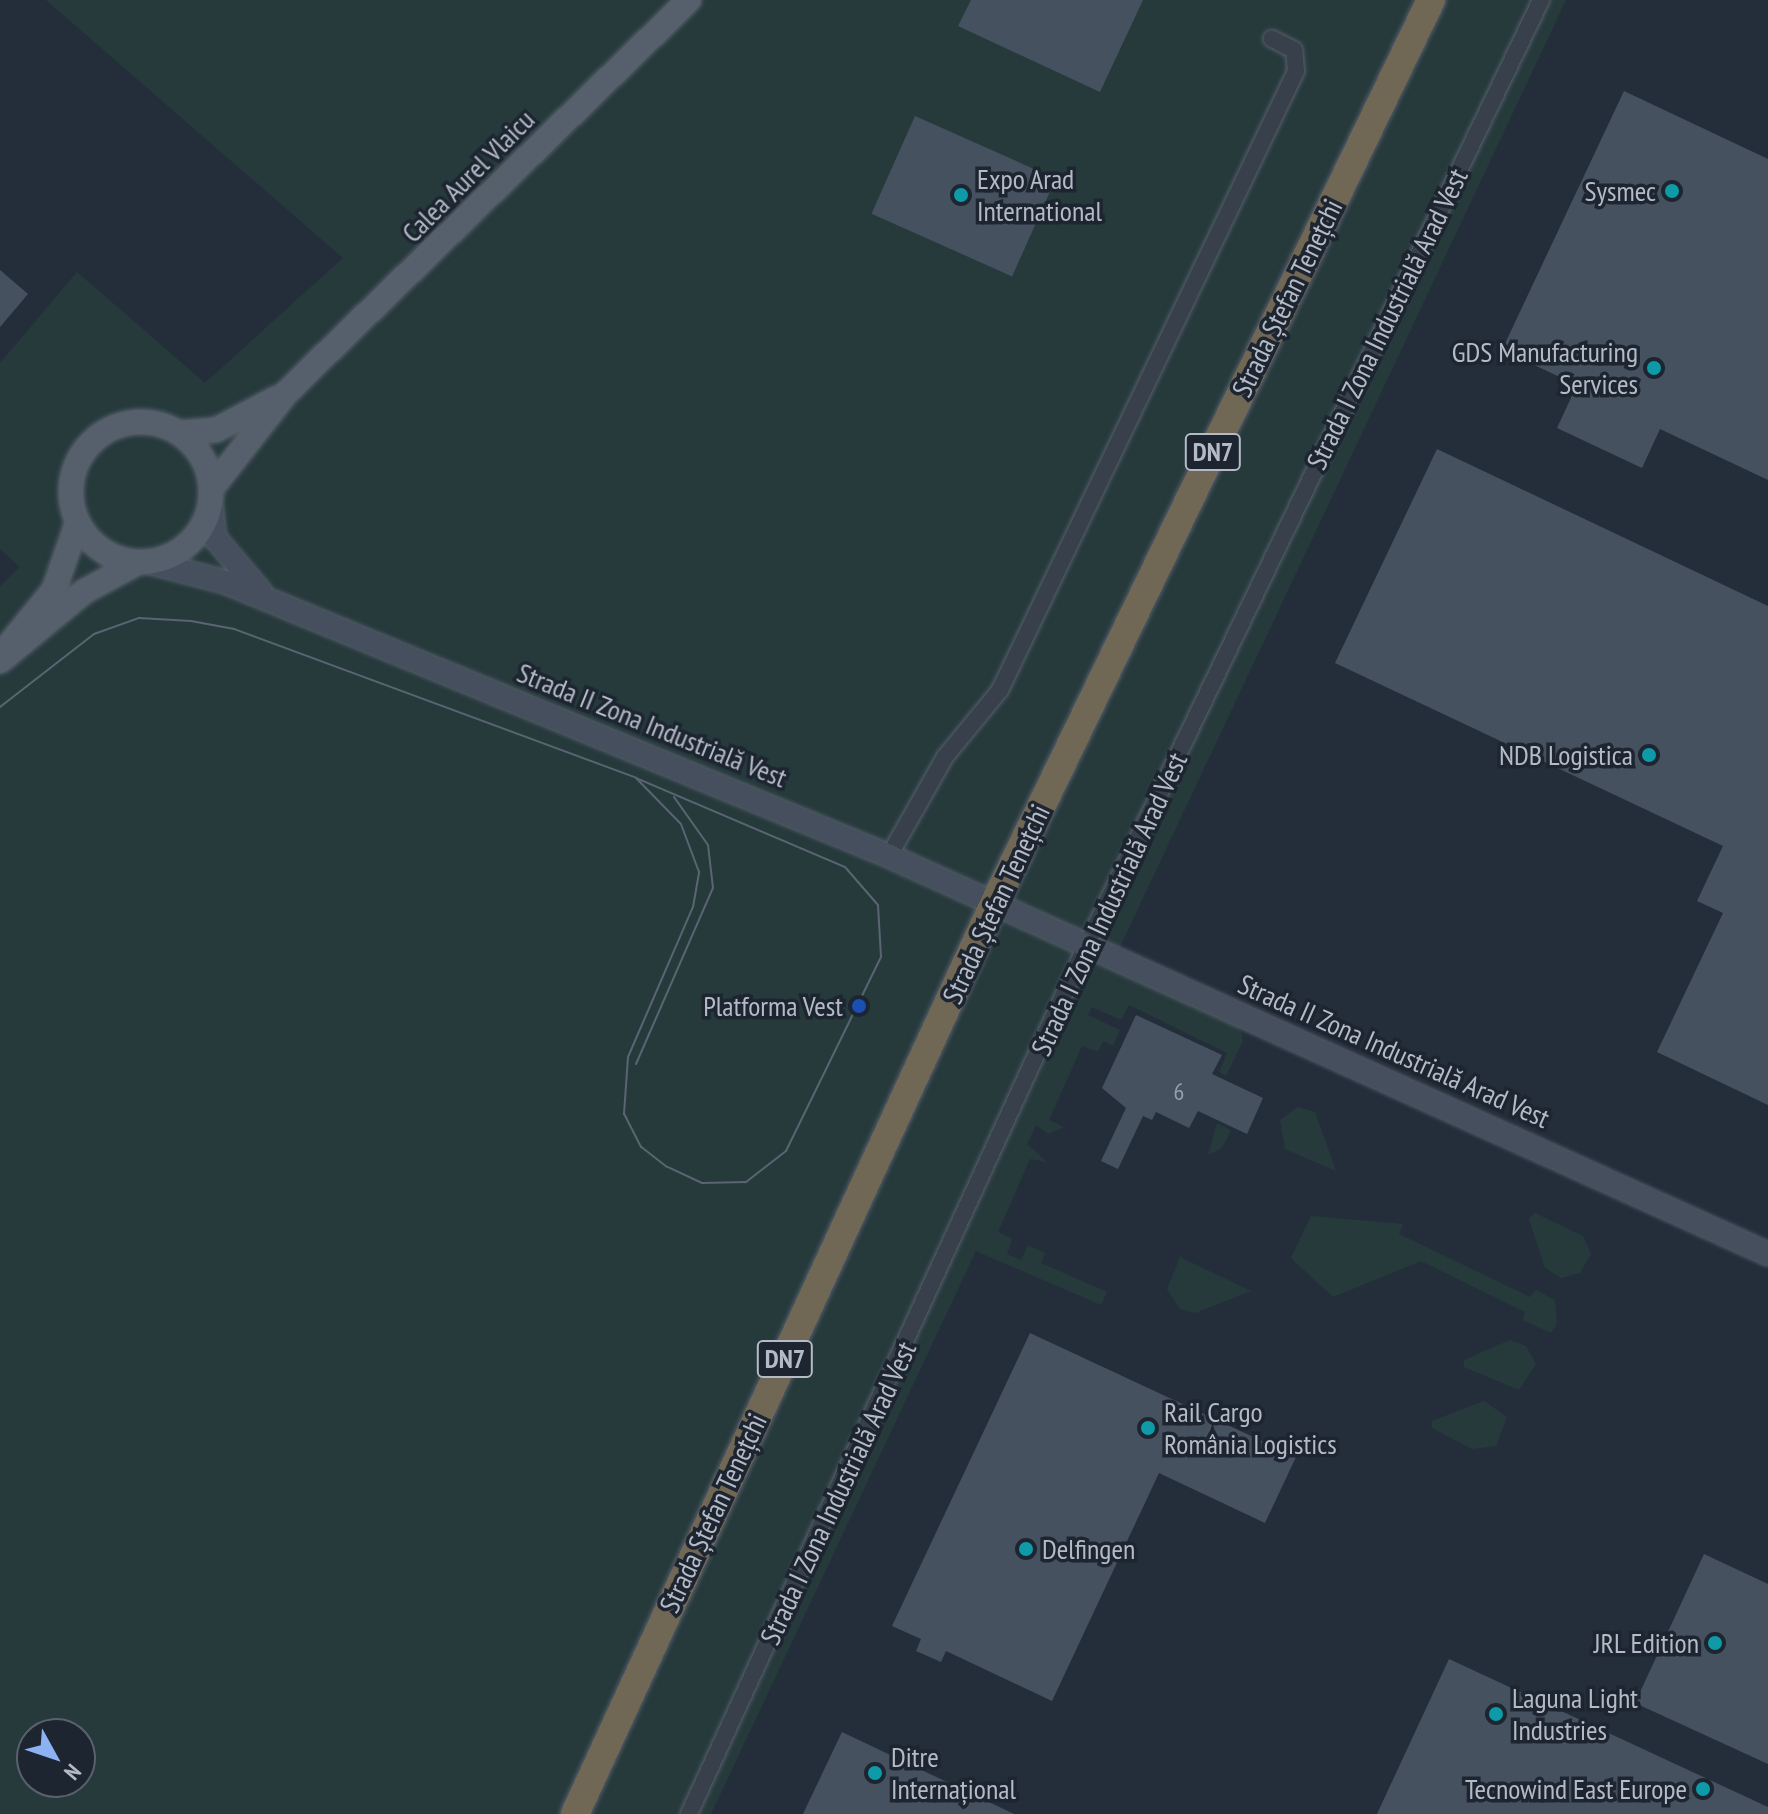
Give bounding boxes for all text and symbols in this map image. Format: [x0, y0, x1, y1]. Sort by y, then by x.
street label: Calea Aurel Vlaicu [394, 102, 542, 250]
place label: Expo Arad International [977, 162, 1102, 228]
street label: Strada I Zona Industrială Arad Vest [1299, 162, 1475, 476]
place label: Sysmec [1584, 174, 1656, 208]
marker: Sysmec [1663, 182, 1681, 200]
marker: Expo Arad International [952, 186, 970, 204]
street label: Strada Ștefan Tenețchi [1224, 193, 1350, 403]
place label: GDS Manufacturing Services [1452, 335, 1638, 401]
marker: GDS Manufacturing Services [1645, 359, 1663, 377]
road number: DN7 [1183, 430, 1243, 474]
street label: Strada II Zona Industrială Vest [512, 655, 792, 795]
place label: NDB Logistica [1499, 738, 1633, 772]
street label: Strada I Zona Industrială Arad Vest [1024, 746, 1194, 1062]
marker: NDB Logistica [1640, 746, 1658, 764]
street label: Strada Ștefan Tenețchi [935, 799, 1057, 1009]
street label: Strada II Zona Industrială Arad Vest [1232, 967, 1556, 1135]
place label: Platforma Vest [703, 989, 843, 1023]
marker: Platforma Vest [850, 997, 868, 1015]
house number: 6 [1174, 1078, 1184, 1106]
street label: Strada I Zona Industrială Arad Vest [753, 1335, 923, 1651]
road number: DN7 [755, 1337, 815, 1381]
place label: Rail Cargo România Logistics [1164, 1395, 1337, 1461]
street label: Strada Ștefan Tenețchi [652, 1408, 774, 1618]
marker: Rail Cargo România Logistics [1139, 1419, 1157, 1437]
place label: Delfingen [1042, 1532, 1135, 1566]
marker: Delfingen [1017, 1540, 1035, 1558]
place label: JRL Edition [1593, 1626, 1699, 1660]
marker: JRL Edition [1706, 1634, 1724, 1652]
place label: Laguna Light Industries [1512, 1681, 1638, 1747]
marker: Laguna Light Industries [1487, 1705, 1505, 1723]
north arrow [16, 1718, 96, 1798]
place label: Ditre Internațional [891, 1740, 1016, 1806]
text: N [58, 1759, 87, 1786]
marker: Ditre Internațional [866, 1764, 884, 1782]
place label: Tecnowind East Europe [1465, 1772, 1687, 1806]
marker: Tecnowind East Europe [1694, 1780, 1712, 1798]

